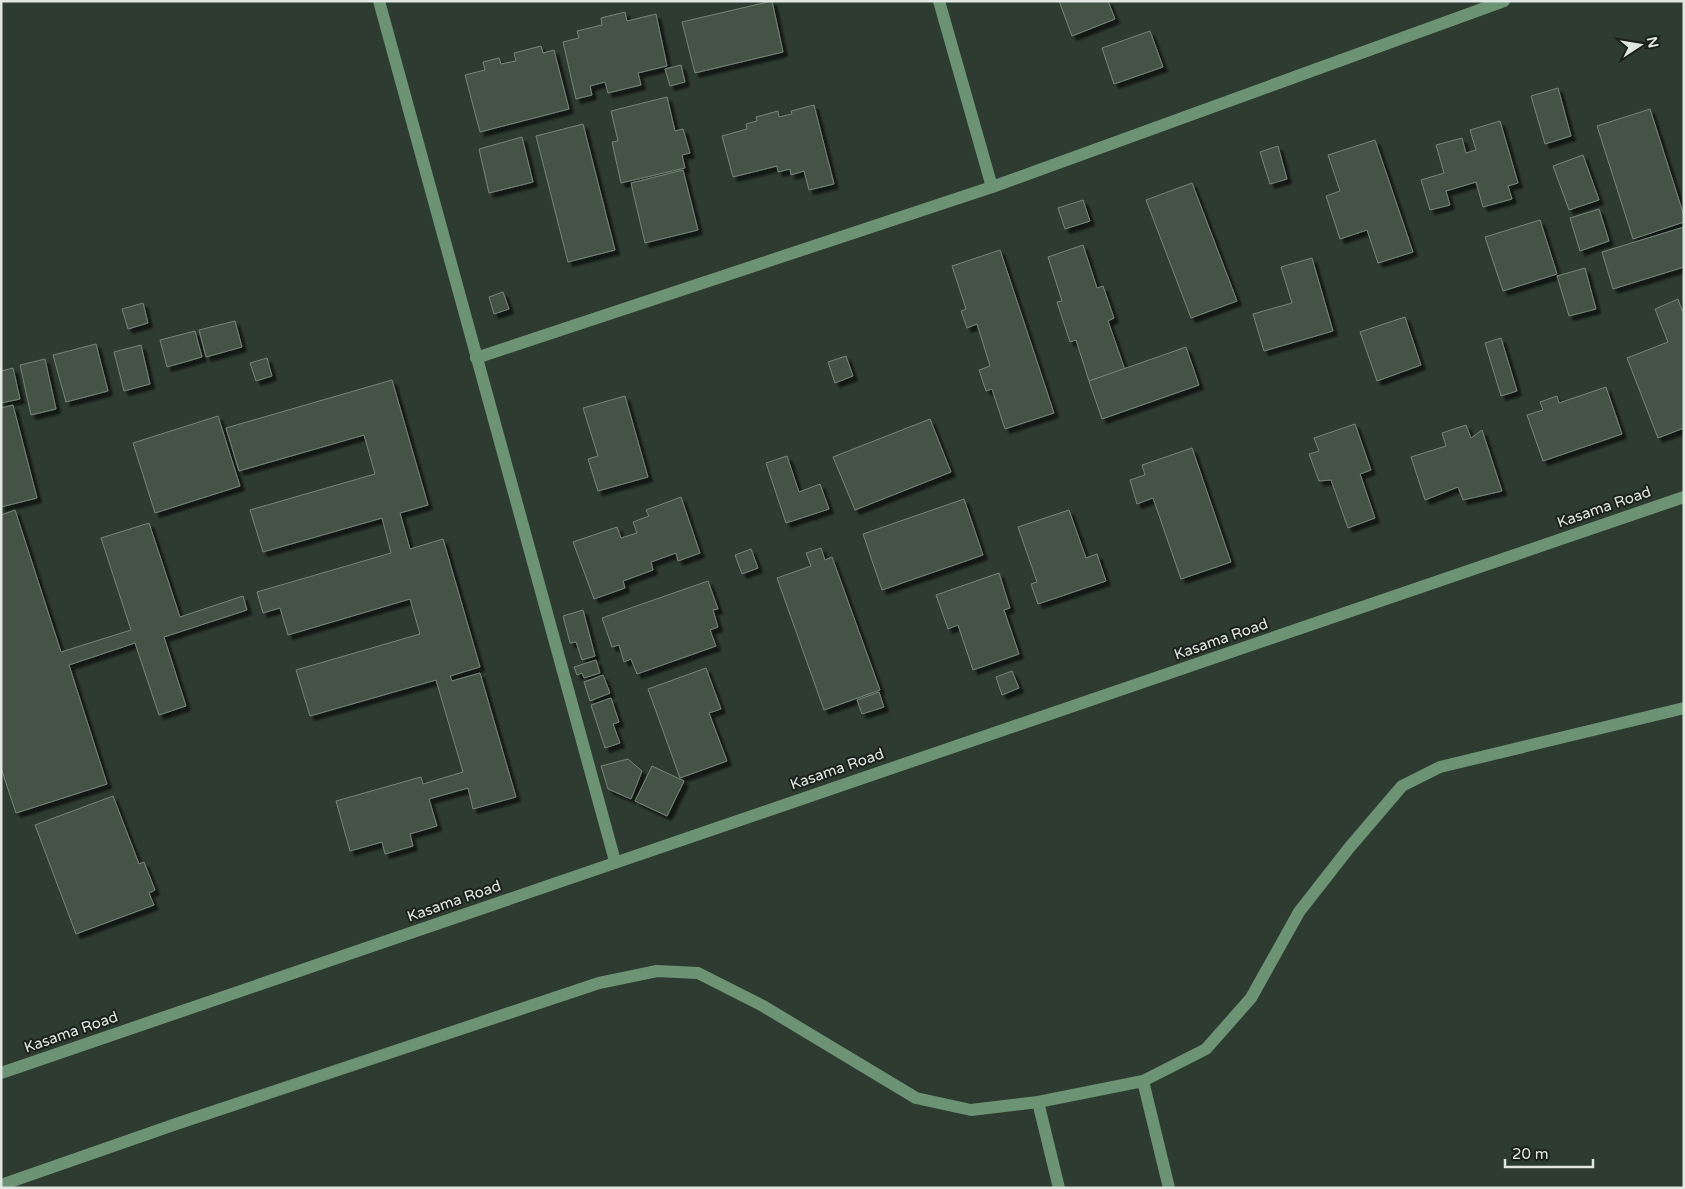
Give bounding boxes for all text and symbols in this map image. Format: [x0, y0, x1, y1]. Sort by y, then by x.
north arrow [1615, 20, 1665, 70]
text: N [1643, 35, 1662, 50]
street label: Kasama Road [1555, 483, 1653, 531]
street label: Kasama Road [1172, 615, 1270, 663]
street label: Kasama Road [788, 745, 886, 793]
street label: Kasama Road [405, 877, 503, 925]
street label: Kasama Road [22, 1008, 120, 1056]
scale bar [1505, 1136, 1592, 1168]
text: 20 m [1512, 1145, 1549, 1163]

